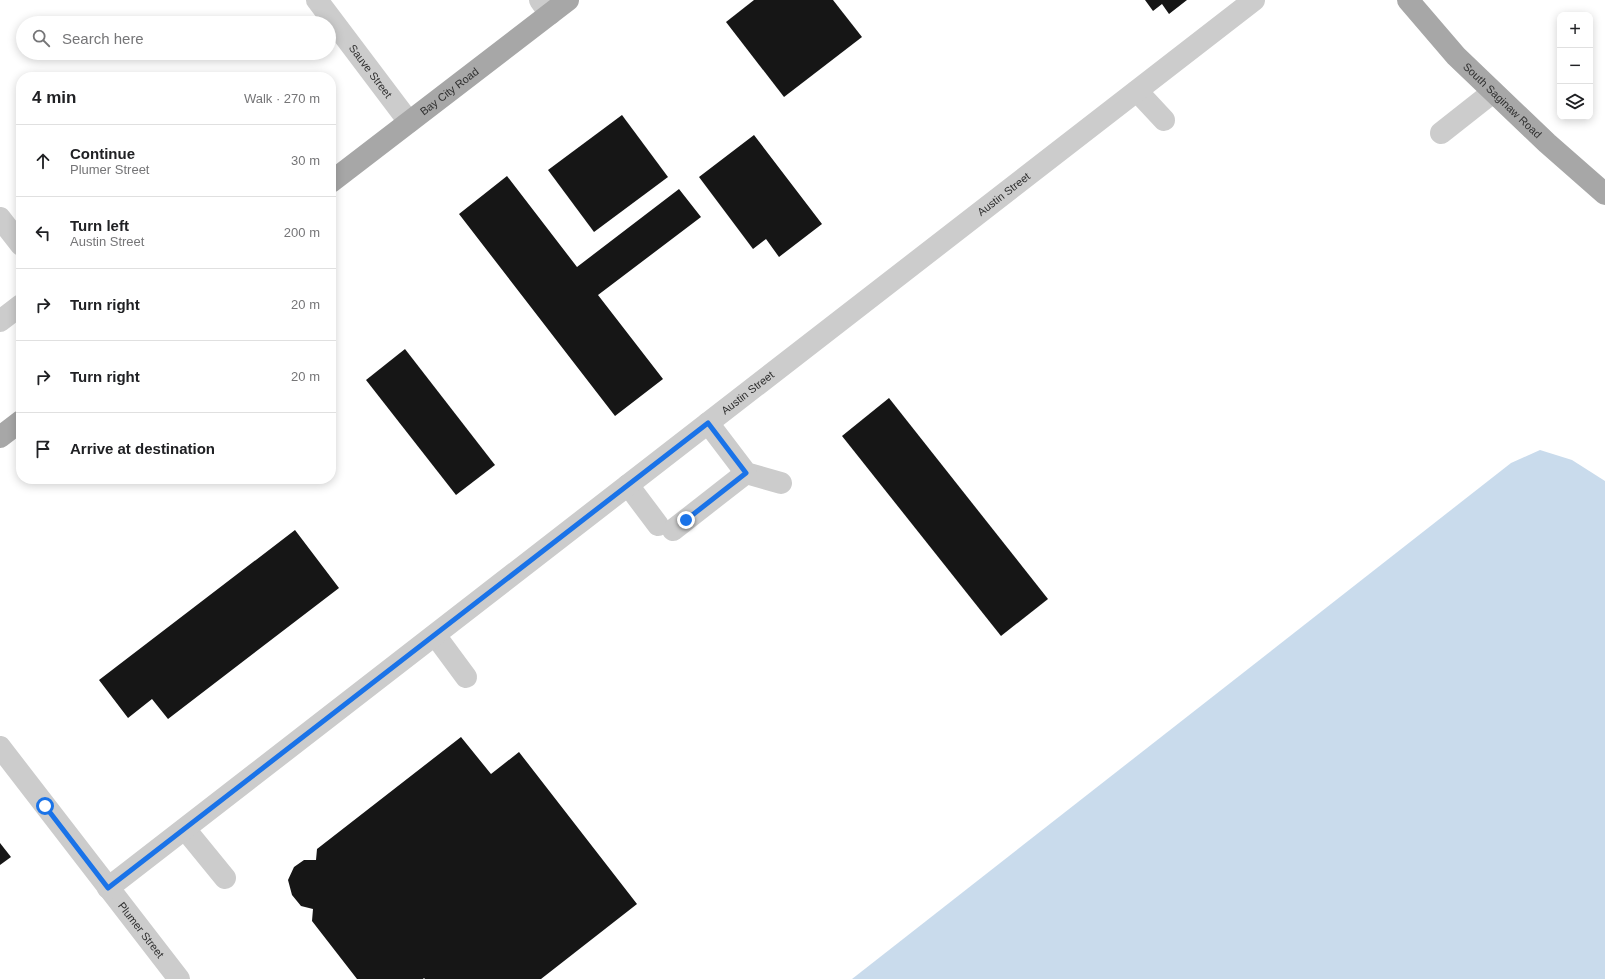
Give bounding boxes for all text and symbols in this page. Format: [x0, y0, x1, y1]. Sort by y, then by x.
map controls [1557, 12, 1593, 120]
button: + [1557, 12, 1593, 48]
search box [16, 16, 336, 60]
icon: search [30, 27, 52, 49]
text: Search here [62, 30, 144, 47]
street label: Sauve Street [347, 42, 395, 100]
button: − [1557, 48, 1593, 84]
street label: South Saginaw Road [1461, 60, 1544, 140]
street label: Bay City Road [418, 65, 481, 117]
button: layers [1557, 84, 1593, 120]
text: 4 min [32, 88, 76, 107]
text: Walk · 270 m [244, 91, 320, 106]
text: Continue [70, 145, 135, 162]
icon: ahead [32, 150, 54, 172]
text: 30 m [291, 153, 320, 168]
text: Plumer Street [70, 162, 149, 177]
street label: Austin Street [975, 170, 1032, 218]
text: Turn left [70, 217, 129, 234]
icon: left [32, 222, 54, 244]
text: 200 m [284, 225, 320, 240]
text: Austin Street [70, 234, 144, 249]
icon: right [32, 294, 54, 316]
text: Turn right [70, 296, 140, 313]
text: 20 m [291, 297, 320, 312]
icon: right [32, 366, 54, 388]
text: Turn right [70, 368, 140, 385]
street label: Austin Street [719, 368, 776, 417]
text: 20 m [291, 369, 320, 384]
icon: arrive [32, 438, 54, 460]
text: Arrive at destination [70, 440, 215, 457]
route end [677, 511, 695, 529]
route start [36, 797, 54, 815]
street label: Plumer Street [116, 900, 166, 960]

